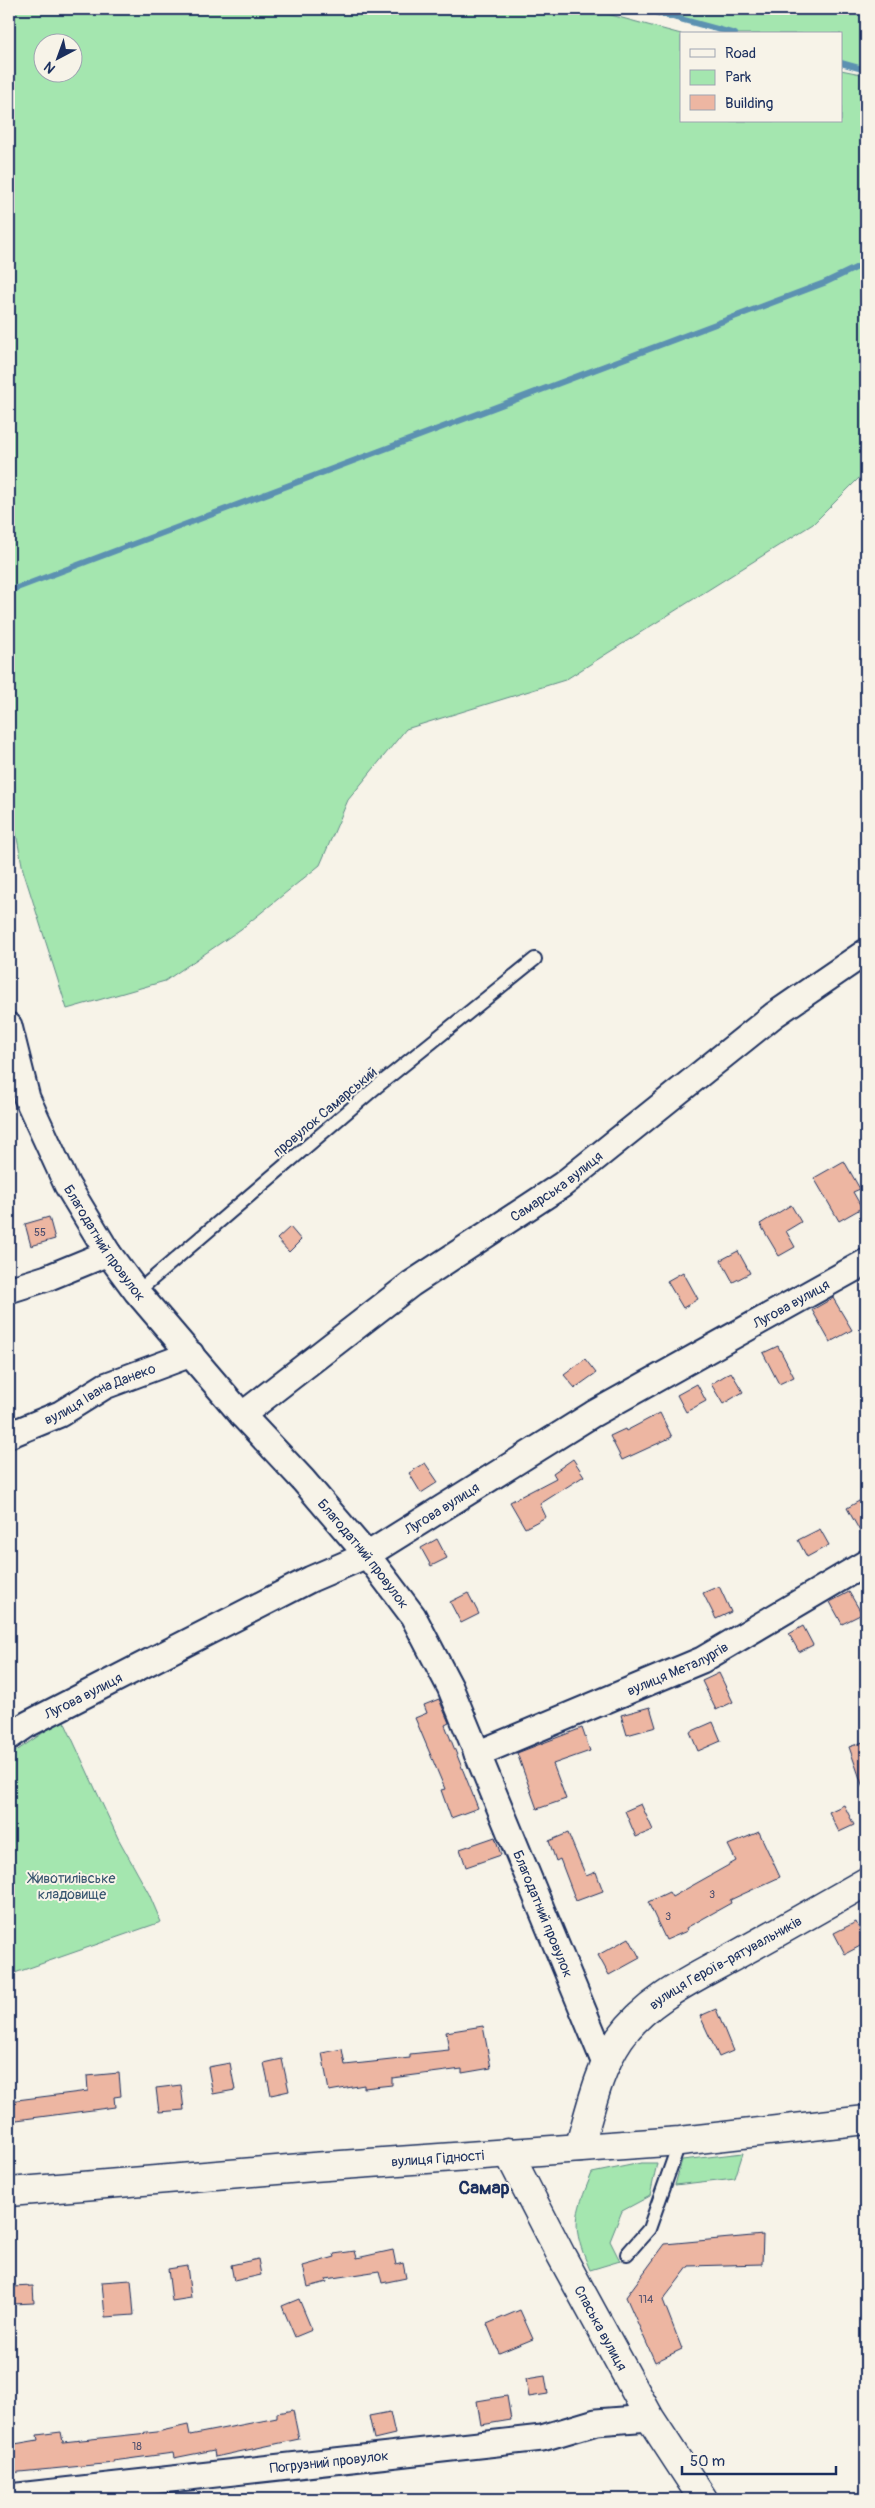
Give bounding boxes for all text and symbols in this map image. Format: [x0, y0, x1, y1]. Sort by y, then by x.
north arrow [32, 32, 82, 82]
legend [680, 32, 842, 122]
text: Road [725, 44, 756, 63]
text: N [41, 58, 59, 77]
text: Park [725, 68, 752, 87]
text: Building [725, 94, 773, 113]
street label: провулок Самарський [270, 1064, 380, 1160]
street label: Самарська вулиця [507, 1147, 606, 1225]
street label: Благодатний провулок [60, 1182, 149, 1304]
house number: 55 [34, 1226, 46, 1239]
street label: Лугова вулиця [749, 1276, 832, 1332]
street label: вулиця Івана Данеко [42, 1359, 158, 1428]
street label: Лугова вулиця [400, 1479, 482, 1539]
street label: Благодатний провулок [314, 1495, 413, 1612]
street label: вулиця Металургів [624, 1638, 731, 1699]
street label: Лугова вулиця [41, 1669, 125, 1723]
street label: Благодатний провулок [510, 1848, 577, 1980]
park label: Животилівське кладовище [27, 1870, 115, 1903]
house number: 3 [709, 1888, 715, 1901]
house number: 3 [665, 1910, 671, 1923]
street label: вулиця Героїв-рятувальників [645, 1912, 805, 2013]
street label: вулиця Гідності [390, 2146, 485, 2170]
district label: Самар [459, 2176, 509, 2200]
street label: Спаська вулиця [571, 2282, 631, 2374]
house number: 114 [639, 2293, 654, 2306]
house number: 18 [132, 2440, 142, 2453]
scale bar [682, 2443, 836, 2475]
street label: Погрузний провулок [269, 2447, 389, 2477]
text: 50 m [690, 2452, 725, 2471]

